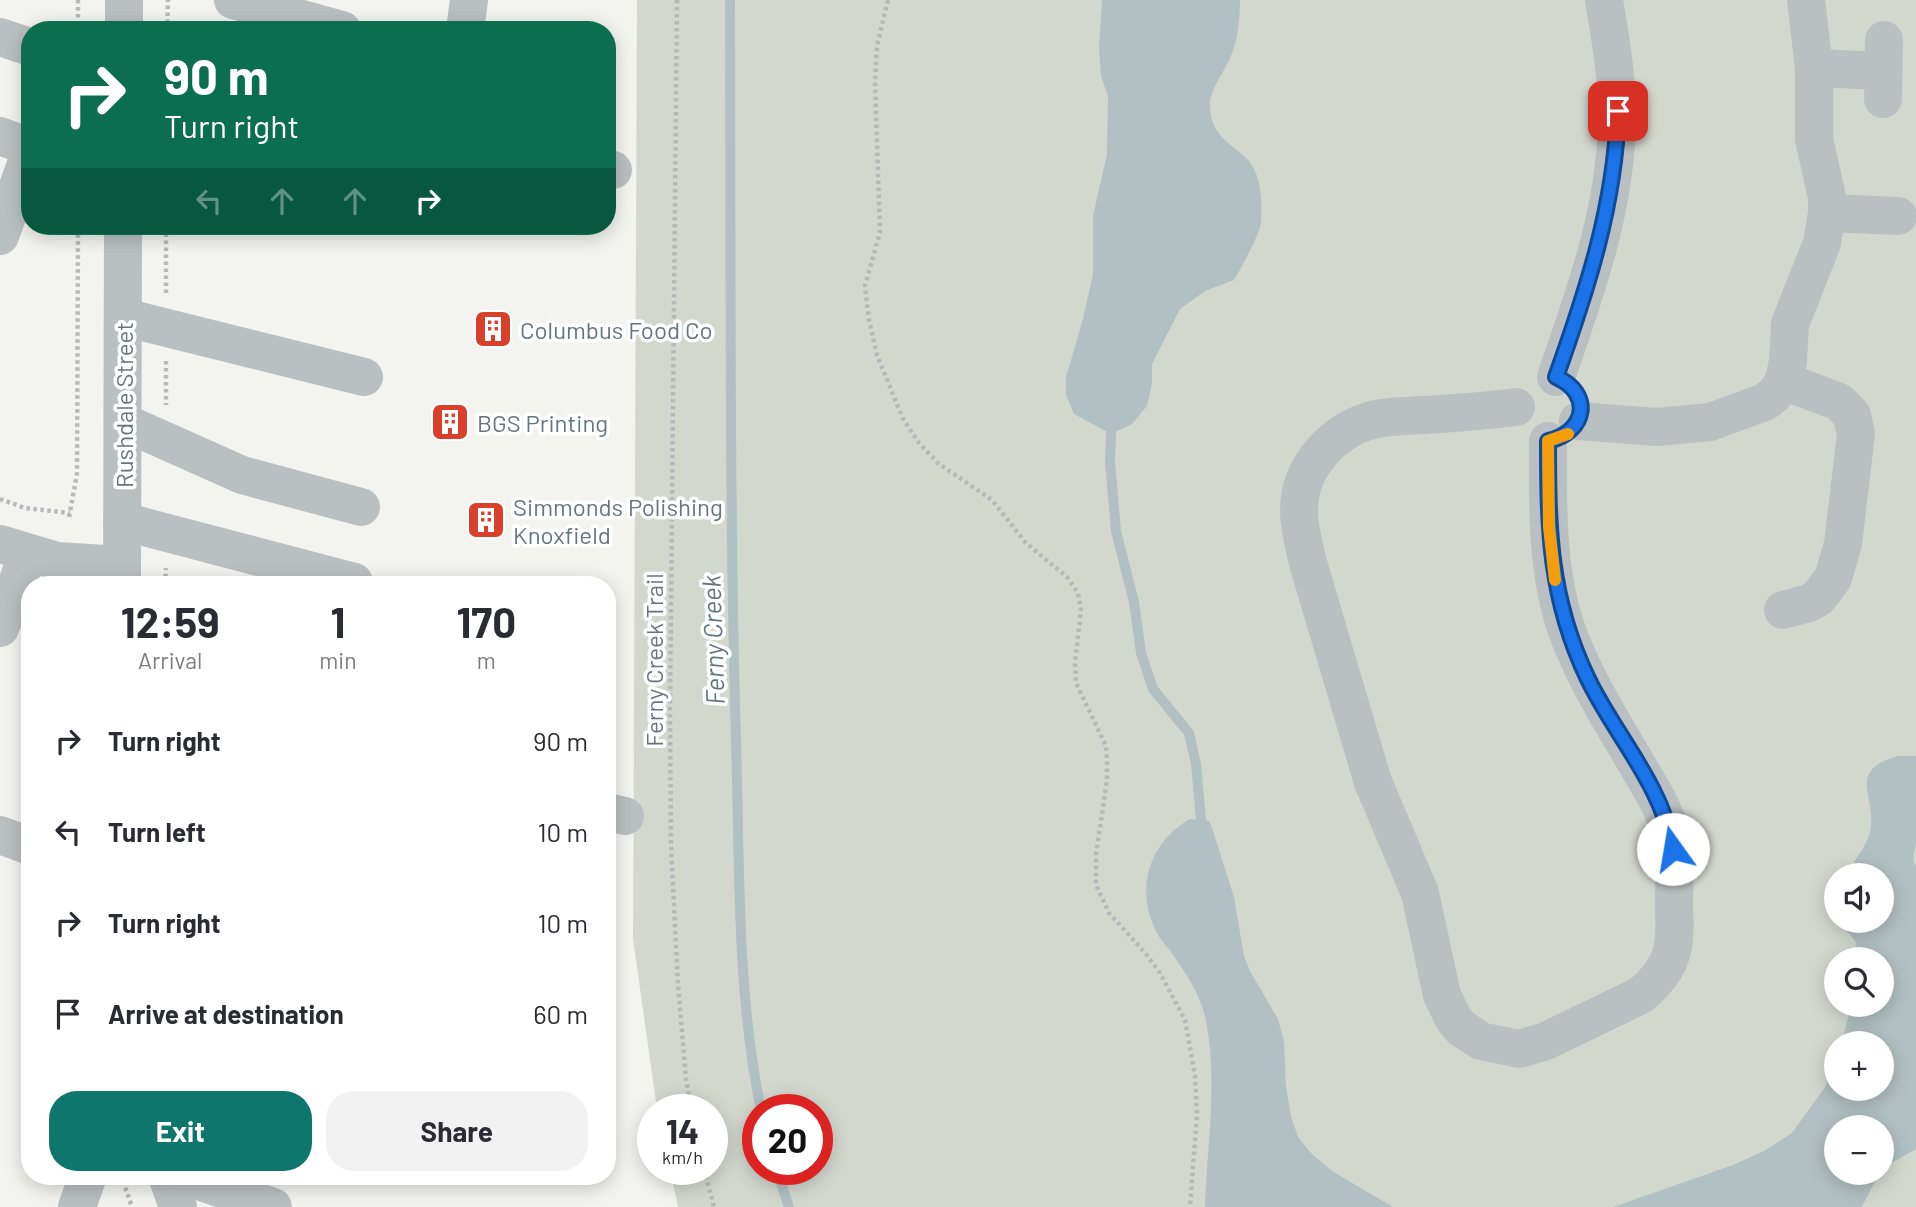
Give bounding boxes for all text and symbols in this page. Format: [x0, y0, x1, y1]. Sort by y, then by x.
text: 90 m [164, 46, 269, 105]
icon: right [49, 49, 140, 140]
pin [1588, 81, 1648, 141]
icon: arrive [1599, 92, 1637, 130]
text: Turn right [164, 106, 299, 144]
icon: left [190, 182, 228, 220]
icon: ahead [263, 182, 301, 220]
icon: ahead [336, 182, 374, 220]
icon: right [409, 182, 447, 220]
building icon: Columbus Food Co [472, 308, 514, 350]
place label: Columbus Food Co [520, 315, 713, 344]
street label: Rushdale Street [109, 322, 138, 488]
building icon: BGS Printing [429, 401, 471, 443]
place label: BGS Printing [477, 408, 608, 437]
place label: Simmonds Polishing Knoxfield [513, 492, 723, 549]
building icon: Simmonds Polishing Knoxfield [465, 499, 507, 541]
street label: Ferny Creek Trail [639, 573, 668, 747]
water label: Ferny Creek [694, 574, 730, 705]
text: 12:59 [121, 596, 219, 646]
text: 1 [331, 596, 345, 646]
text: 170 [457, 596, 516, 646]
text: Arrival [138, 646, 202, 674]
text: min [319, 646, 357, 674]
text: m [477, 646, 496, 674]
icon: right [49, 722, 87, 760]
text: Turn right [108, 725, 221, 756]
text: 90 m [533, 725, 588, 756]
position arrow [1636, 812, 1710, 886]
icon: left [49, 813, 87, 851]
text: Turn left [108, 816, 206, 847]
text: 10 m [538, 816, 588, 847]
map controls [1824, 863, 1894, 1185]
button: sound [1824, 863, 1894, 933]
icon: right [49, 904, 87, 942]
text: Turn right [108, 907, 221, 938]
text: 10 m [538, 907, 588, 938]
button: search [1824, 947, 1894, 1017]
icon: arrive [49, 995, 87, 1033]
text: Arrive at destination [108, 998, 344, 1029]
text: 60 m [533, 998, 588, 1029]
button: + [1824, 1031, 1894, 1101]
button: Exit [49, 1091, 312, 1171]
button: Share [326, 1091, 588, 1171]
speed limit sign: 20 [742, 1094, 833, 1185]
text: 14 [666, 1109, 699, 1151]
button: − [1824, 1115, 1894, 1185]
text: km/h [662, 1146, 703, 1168]

